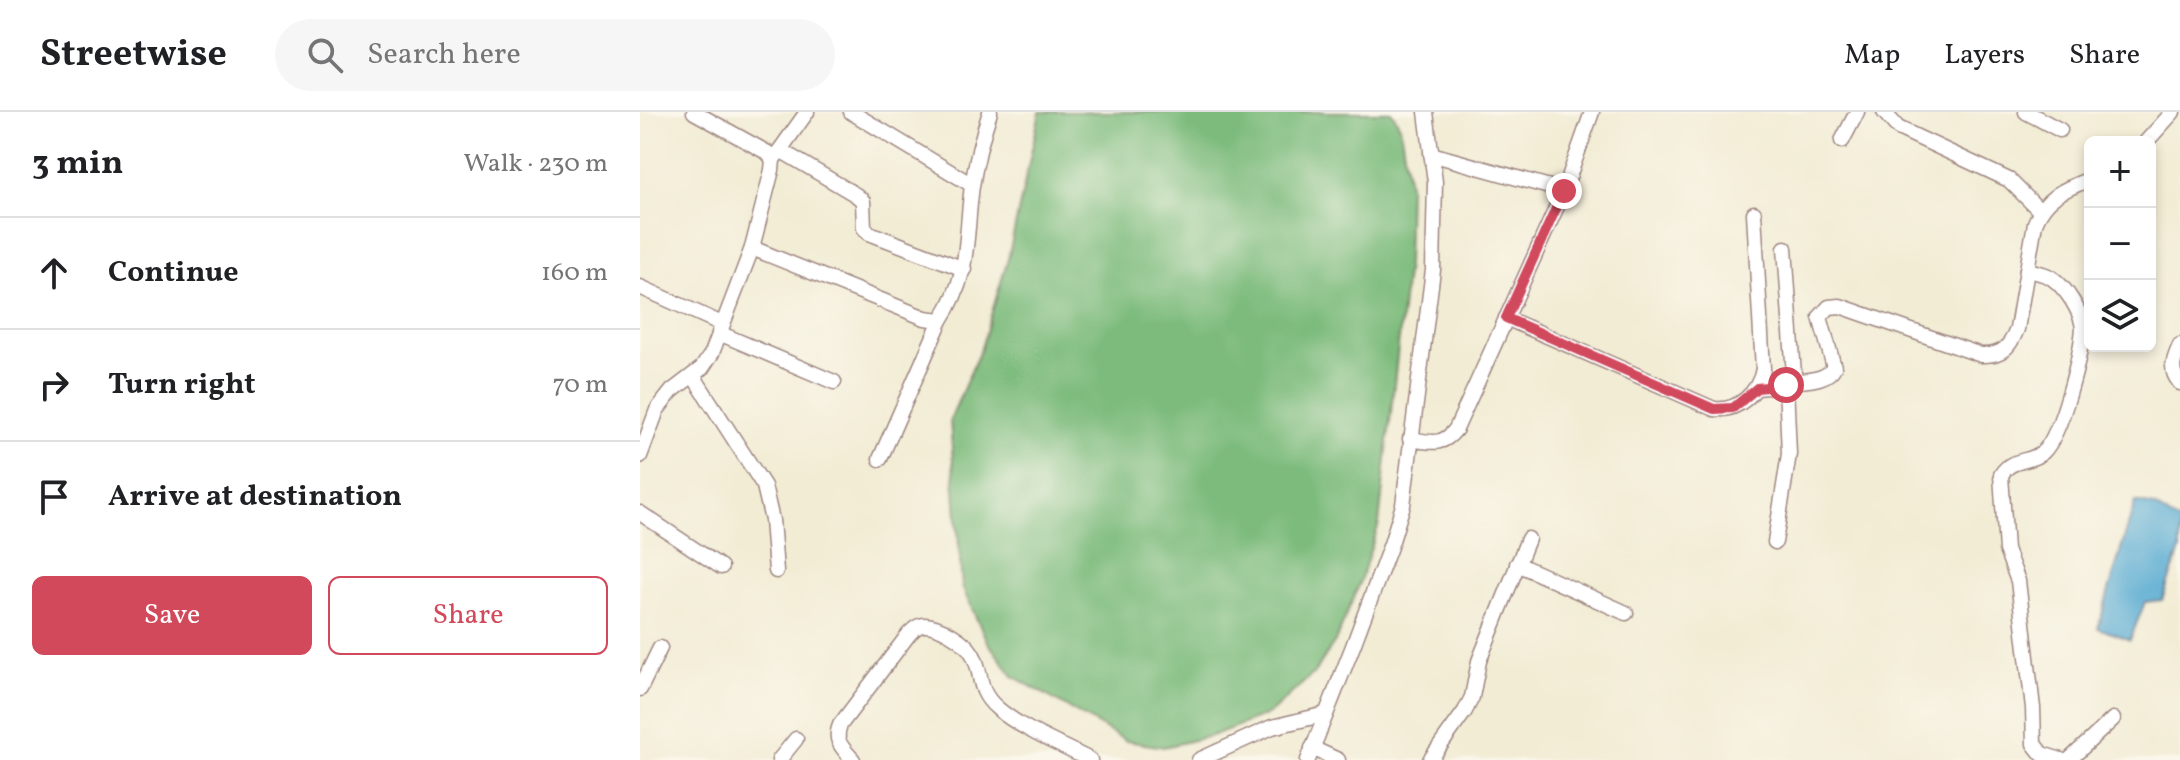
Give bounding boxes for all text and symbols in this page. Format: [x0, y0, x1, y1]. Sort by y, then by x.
search box [275, 19, 835, 91]
text: Streetwise [40, 29, 227, 82]
icon: search [303, 33, 347, 77]
text: Search here [367, 34, 521, 76]
text: Map [1844, 36, 1900, 75]
text: Layers [1944, 36, 2025, 75]
text: Share [2069, 36, 2140, 75]
map controls [2084, 136, 2156, 352]
button: + [2084, 136, 2156, 208]
text: 3 min [32, 141, 123, 188]
text: Walk · 230 m [464, 146, 608, 182]
route end [1546, 173, 1582, 209]
button: − [2084, 208, 2156, 280]
icon: ahead [32, 251, 76, 295]
text: Continue [108, 252, 239, 294]
text: 160 m [541, 255, 608, 291]
button: layers [2084, 280, 2156, 352]
icon: right [32, 363, 76, 407]
text: Turn right [108, 364, 256, 406]
text: 70 m [553, 367, 608, 403]
route start [1768, 367, 1804, 403]
icon: arrive [32, 475, 76, 519]
text: Arrive at destination [108, 476, 402, 518]
button: Save [32, 576, 312, 655]
button: Share [328, 576, 608, 655]

